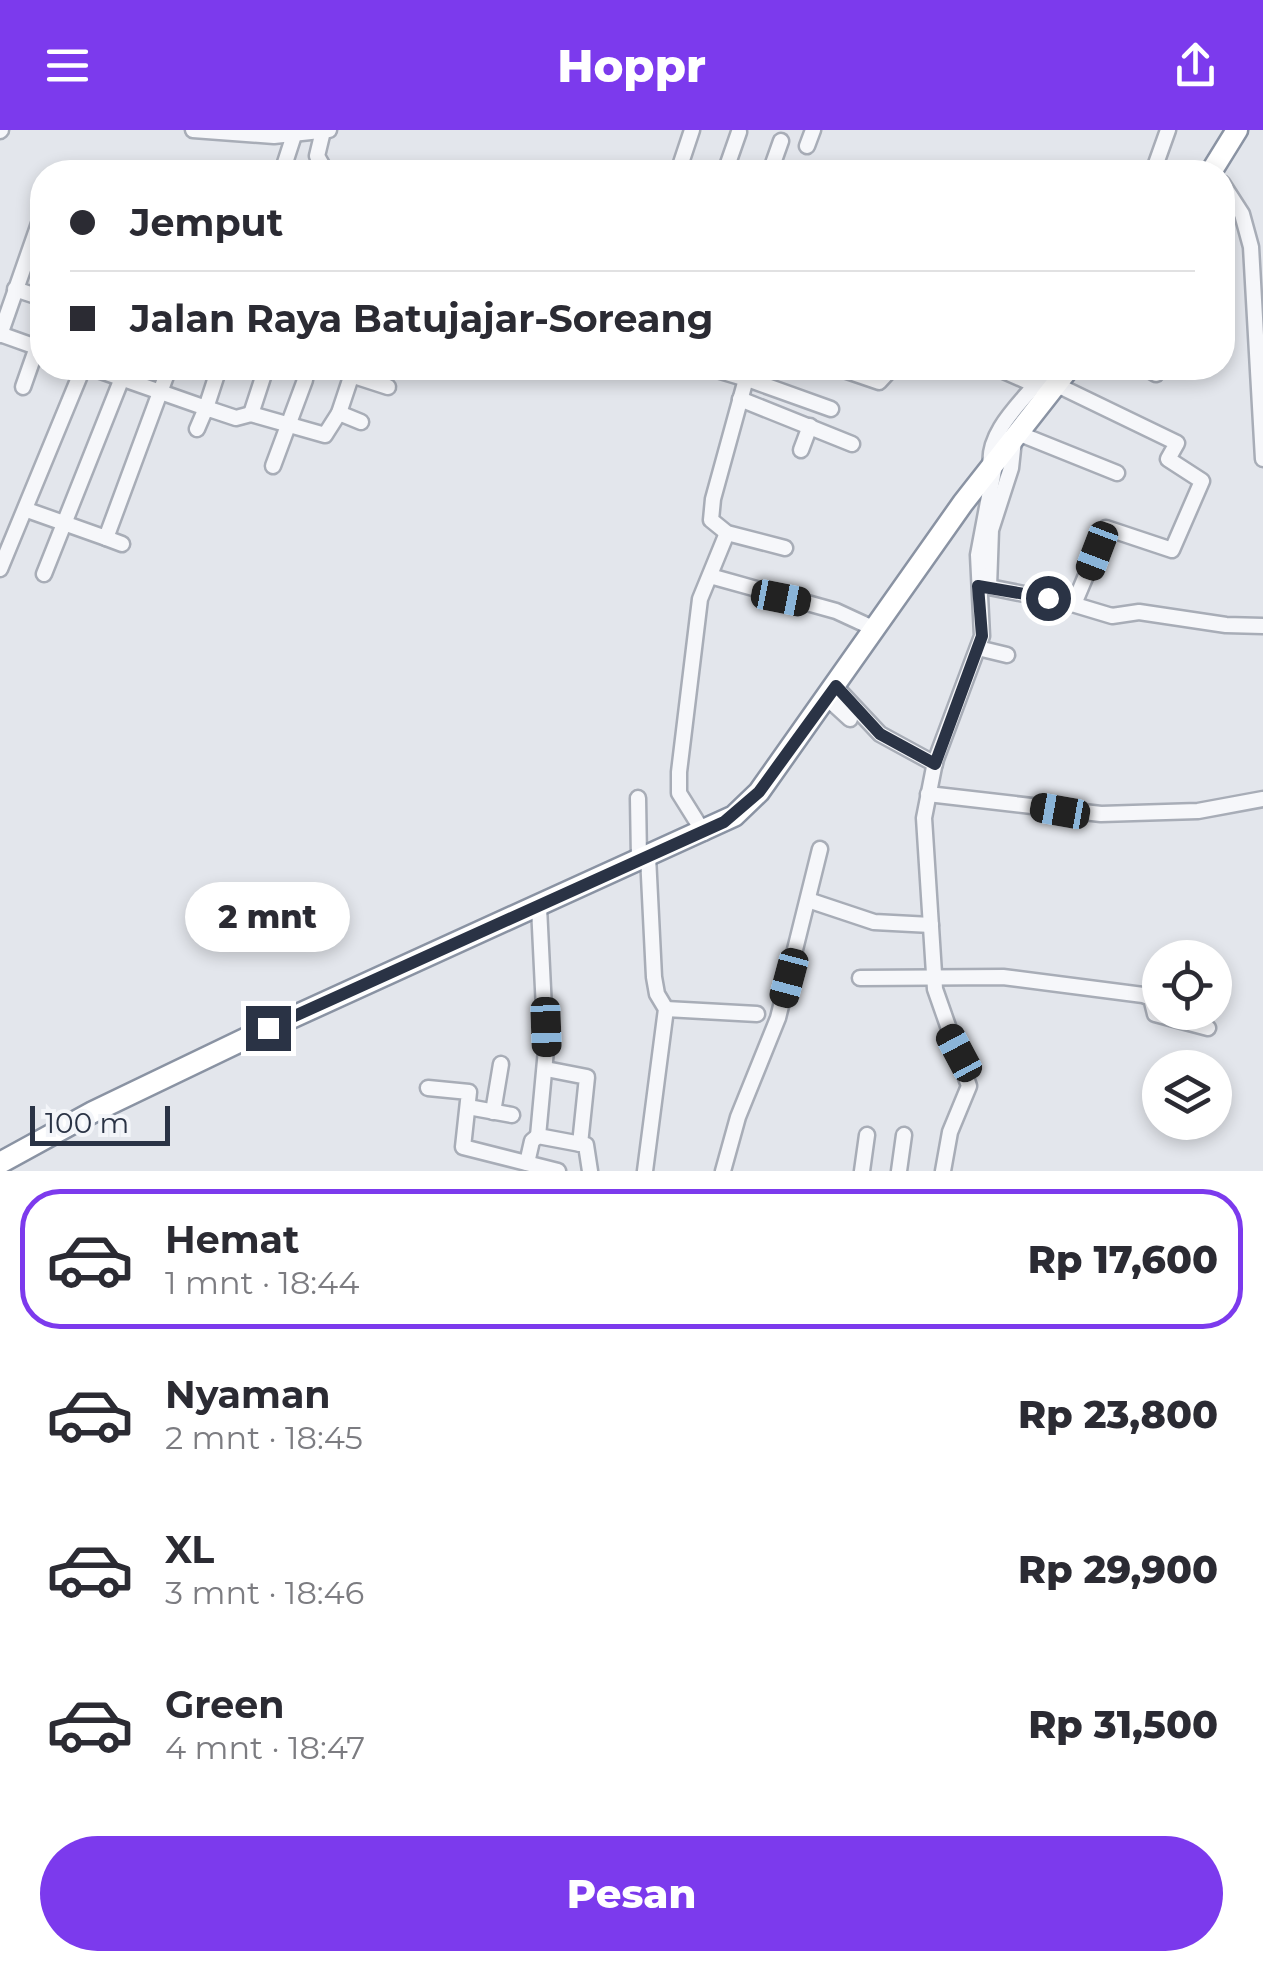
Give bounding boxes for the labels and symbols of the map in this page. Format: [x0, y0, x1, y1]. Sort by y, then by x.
car [1072, 518, 1122, 584]
route start [1026, 576, 1071, 621]
car [749, 578, 813, 618]
car [1028, 791, 1092, 831]
callout: 2 mnt [186, 883, 350, 953]
car [767, 945, 811, 1011]
car [530, 996, 562, 1058]
route end [246, 1006, 291, 1051]
car [932, 1019, 986, 1087]
scale bar [30, 1101, 170, 1146]

